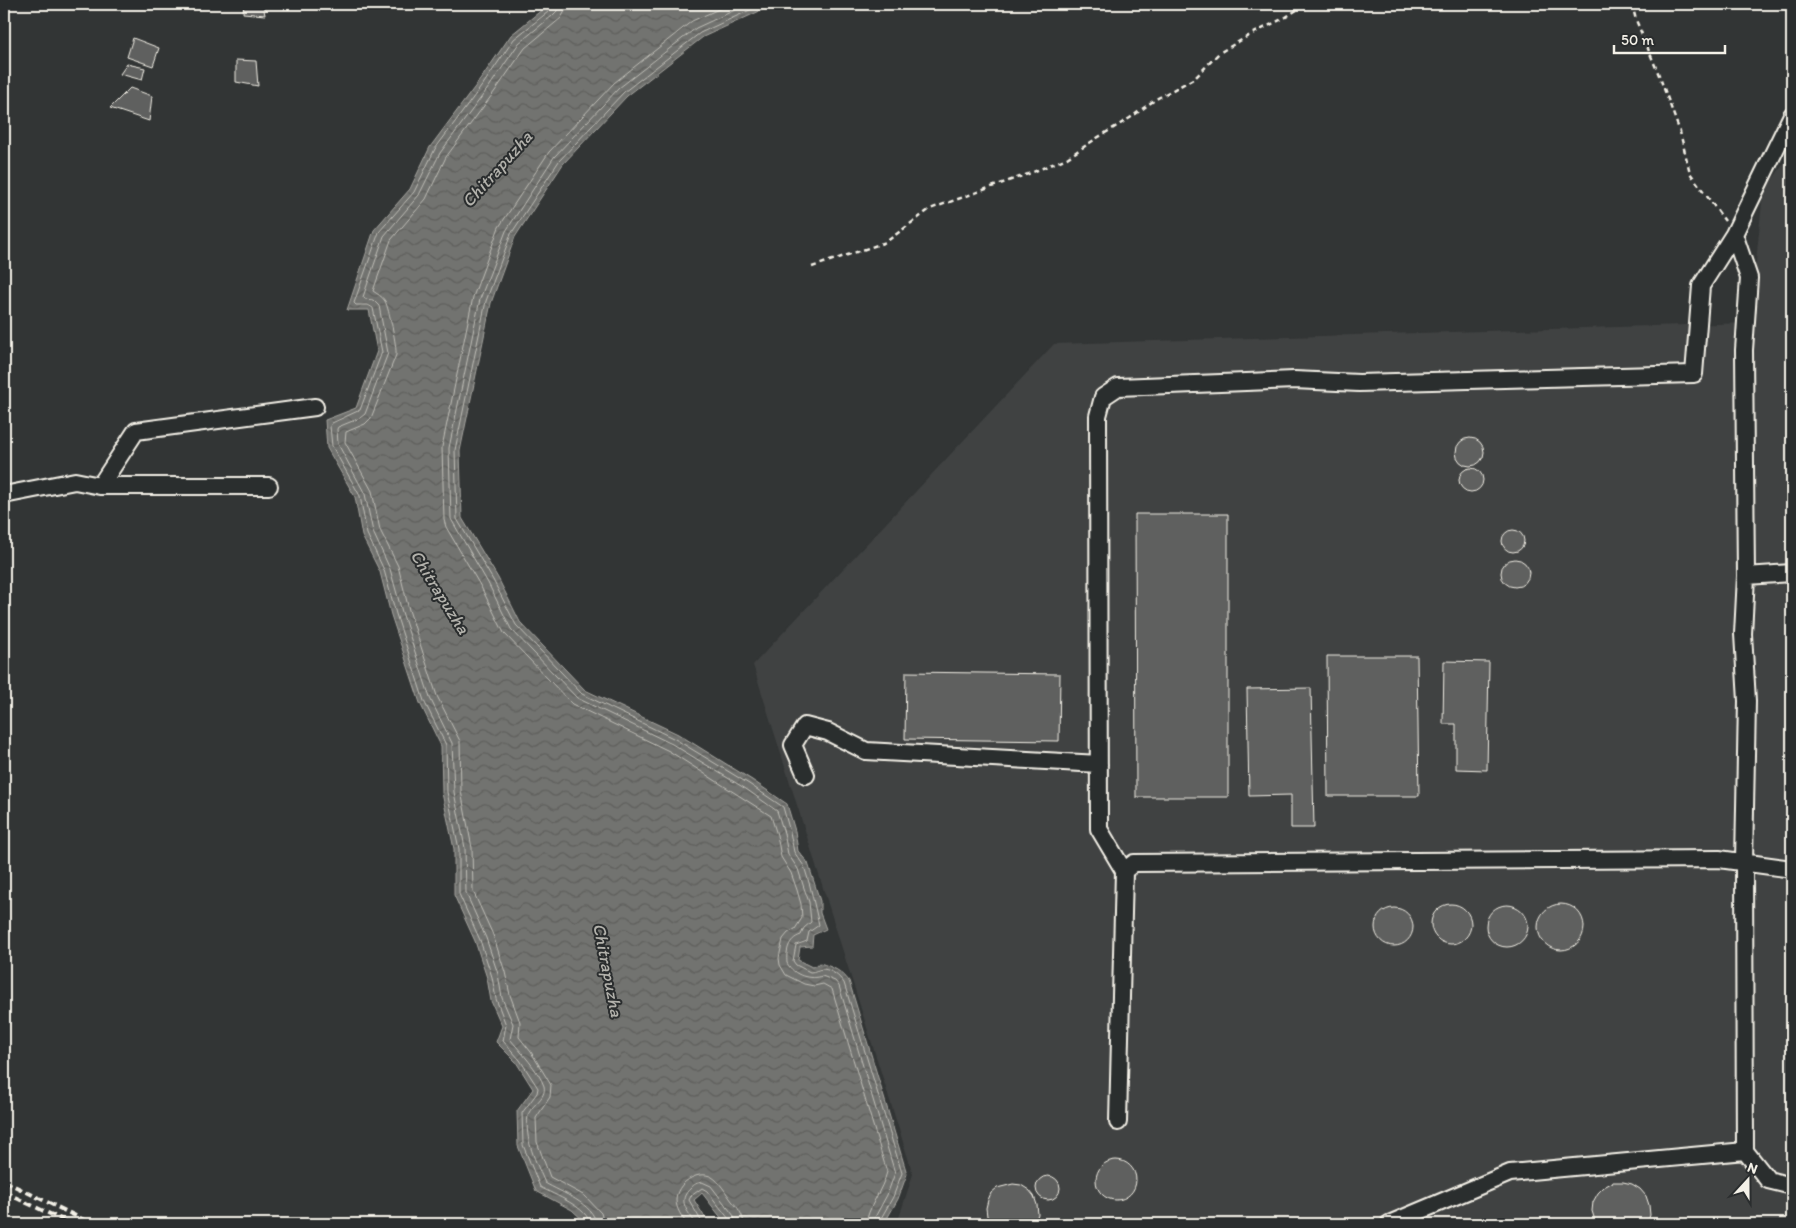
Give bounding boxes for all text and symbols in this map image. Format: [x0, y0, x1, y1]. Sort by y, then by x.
scale bar [1614, 22, 1725, 54]
text: 50 m [1621, 31, 1654, 49]
water label: Chitrapuzha [457, 126, 537, 212]
water label: Chitrapuzha [405, 546, 475, 639]
water label: Chitrapuzha [588, 921, 628, 1019]
north arrow [1724, 1156, 1774, 1206]
text: N [1745, 1159, 1760, 1178]

